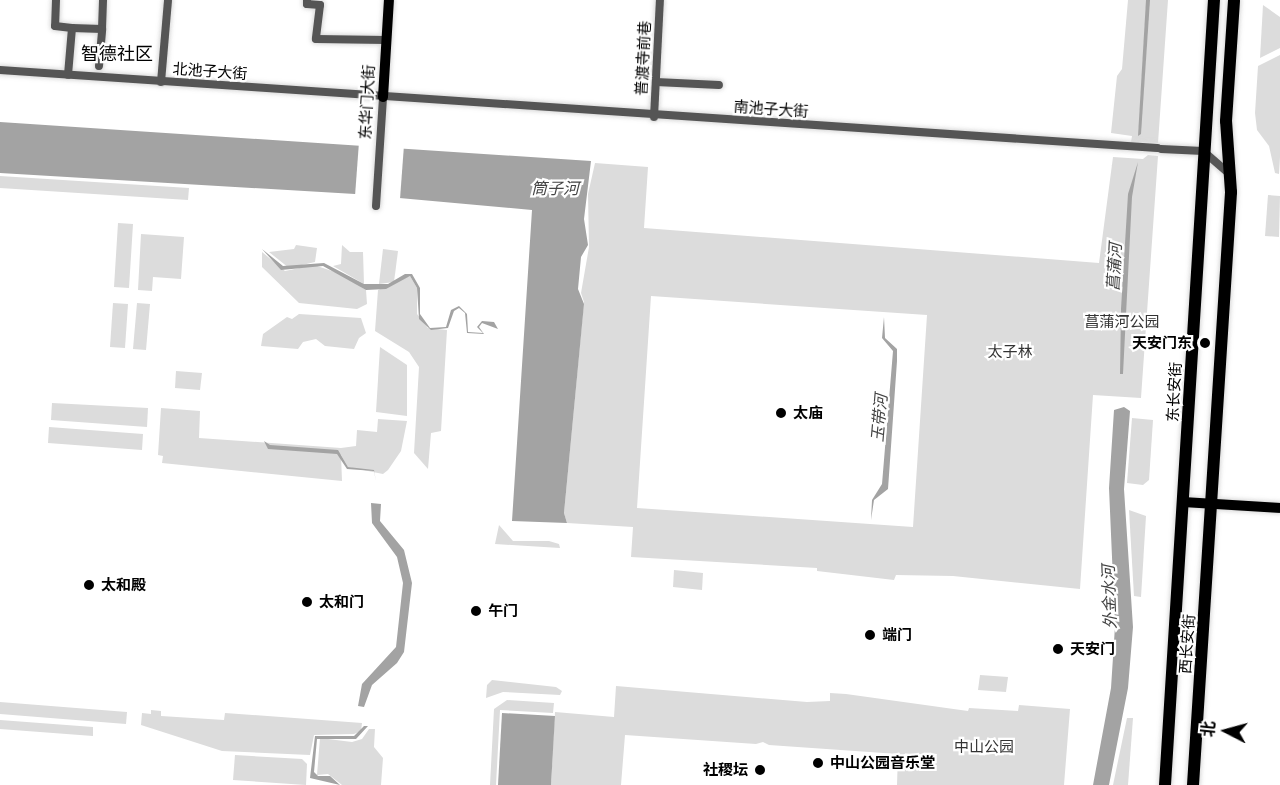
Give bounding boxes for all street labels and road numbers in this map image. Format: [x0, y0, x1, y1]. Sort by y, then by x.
street label: 普渡寺前巷 [632, 20, 654, 96]
street label: 北池子大街 [172, 59, 248, 83]
street label: 东华门大街 [356, 64, 378, 140]
street label: 南池子大街 [733, 97, 809, 121]
street label: 东长安街 [1163, 362, 1185, 422]
street label: 西长安街 [1176, 613, 1198, 675]

